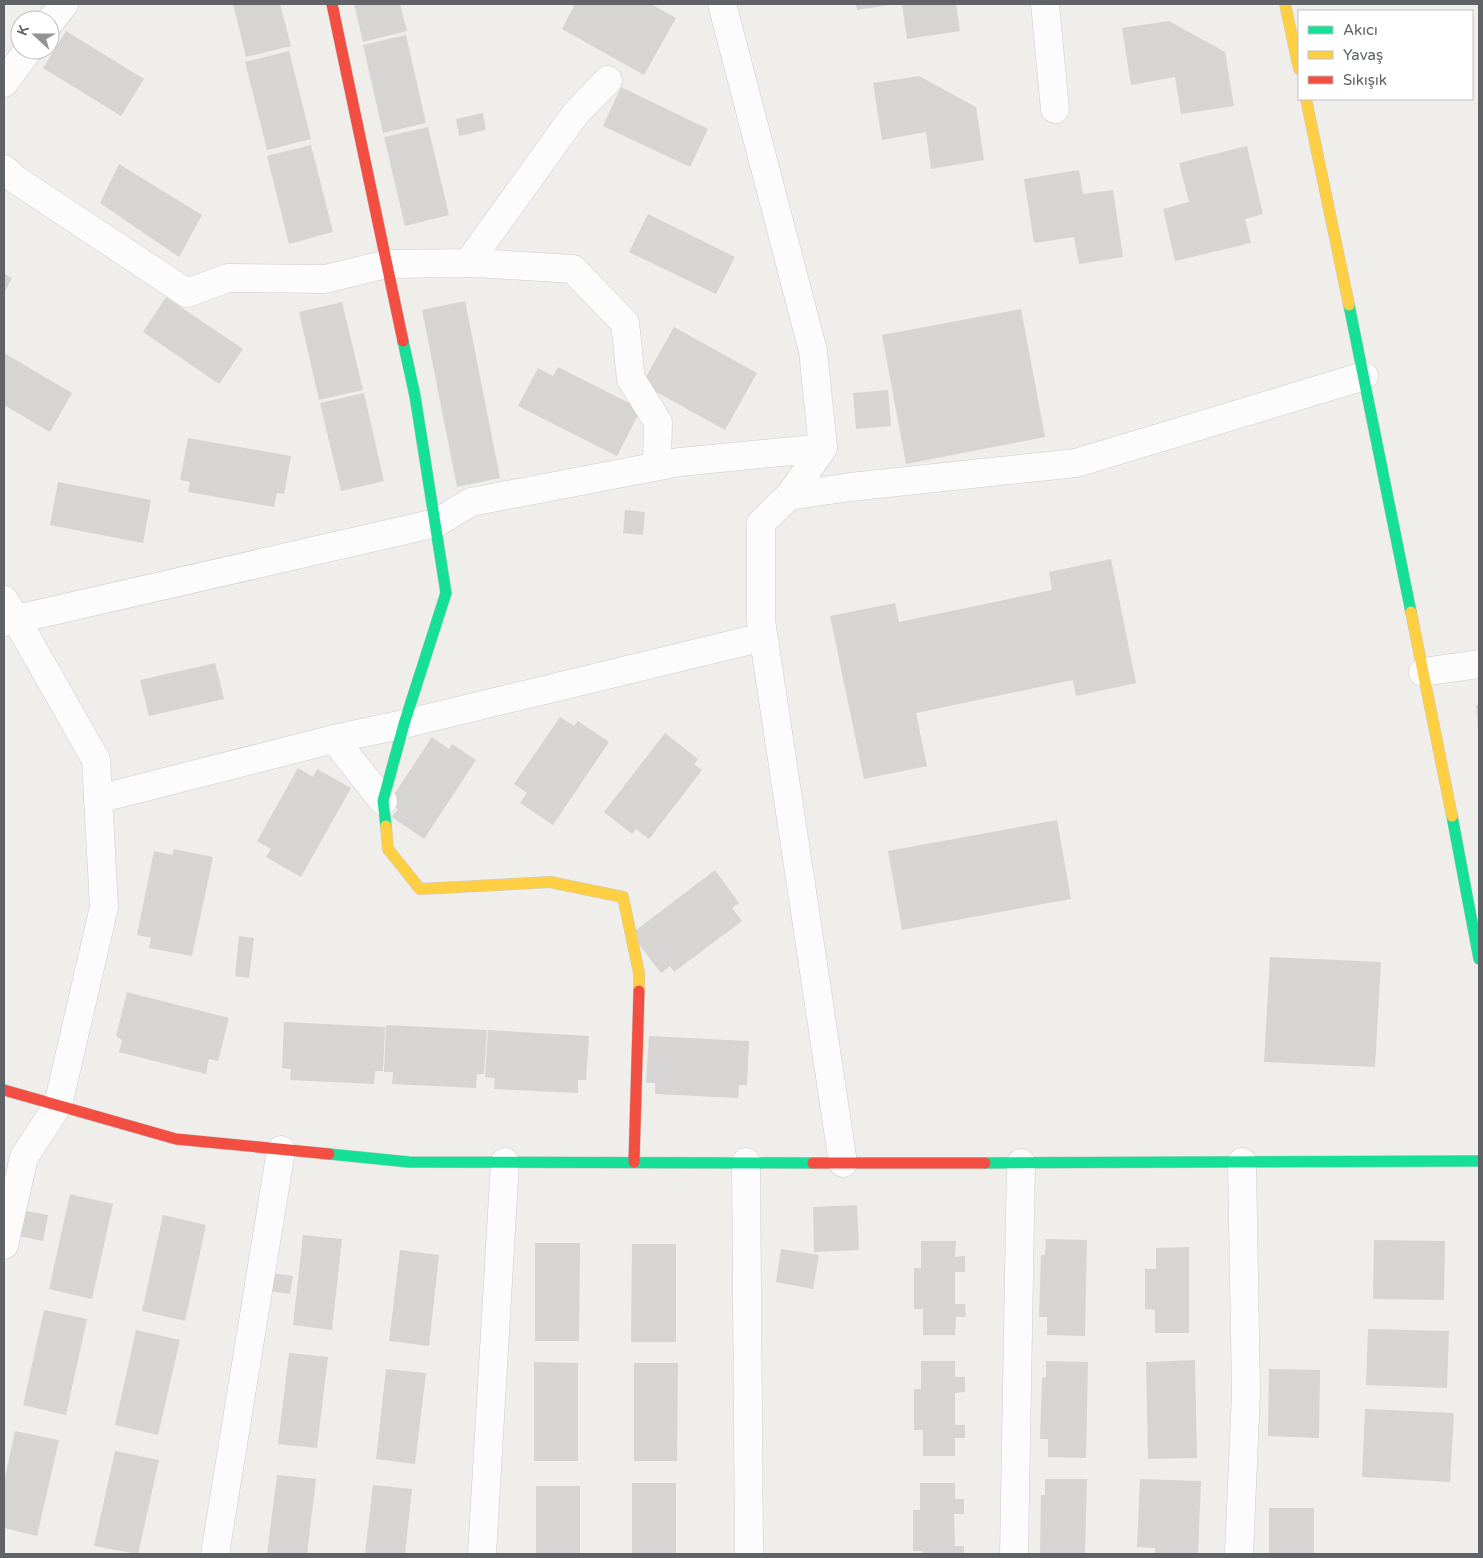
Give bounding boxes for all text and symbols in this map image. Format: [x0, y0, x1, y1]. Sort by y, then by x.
north arrow [10, 10, 60, 60]
legend [1298, 10, 1473, 100]
text: Akıcı [1343, 21, 1378, 39]
text: K [14, 23, 33, 38]
text: Yavaş [1343, 46, 1383, 64]
text: Sıkışık [1343, 71, 1387, 89]

